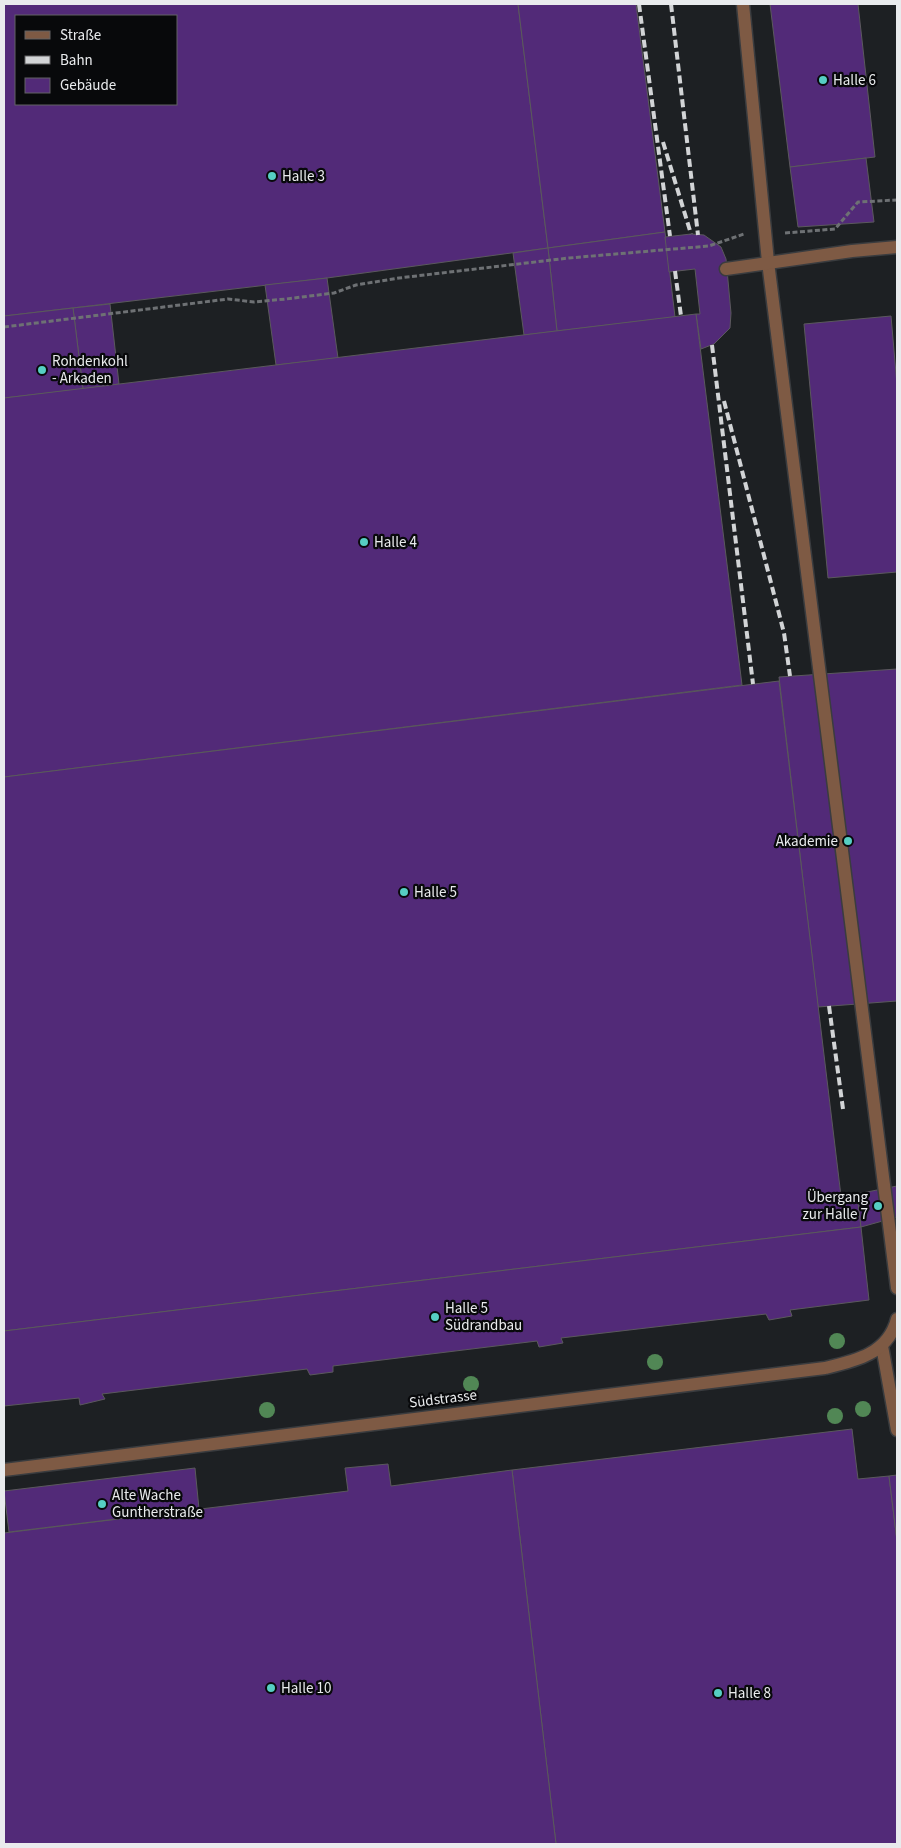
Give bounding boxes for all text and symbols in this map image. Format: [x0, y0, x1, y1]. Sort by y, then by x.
legend [15, 15, 178, 105]
text: Straße [60, 25, 101, 46]
text: Bahn [60, 50, 93, 71]
place label: Halle 6 [833, 70, 876, 91]
marker: Halle 6 [817, 74, 829, 86]
text: Gebäude [60, 75, 116, 96]
place label: Halle 3 [282, 166, 325, 187]
marker: Halle 3 [266, 170, 278, 182]
place label: Rohdenkohl - Arkaden [52, 351, 128, 389]
marker: Rohdenkohl - Arkaden [36, 364, 48, 376]
place label: Halle 4 [374, 532, 417, 553]
marker: Halle 4 [358, 536, 370, 548]
place label: Akademie [776, 831, 838, 852]
marker: Akademie [842, 835, 854, 847]
place label: Halle 5 [414, 882, 457, 903]
marker: Halle 5 [398, 886, 410, 898]
place label: Übergang zur Halle 7 [803, 1187, 868, 1225]
marker: Übergang zur Halle 7 [872, 1200, 884, 1212]
place label: Halle 5 Südrandbau [445, 1298, 522, 1336]
marker: Halle 5 Südrandbau [429, 1311, 441, 1323]
street label: Südstrasse [408, 1384, 478, 1414]
place label: Alte Wache Guntherstraße [112, 1485, 203, 1523]
marker: Alte Wache Guntherstraße [96, 1498, 108, 1510]
place label: Halle 10 [281, 1678, 331, 1699]
marker: Halle 10 [265, 1682, 277, 1694]
place label: Halle 8 [728, 1683, 771, 1704]
marker: Halle 8 [712, 1687, 724, 1699]

